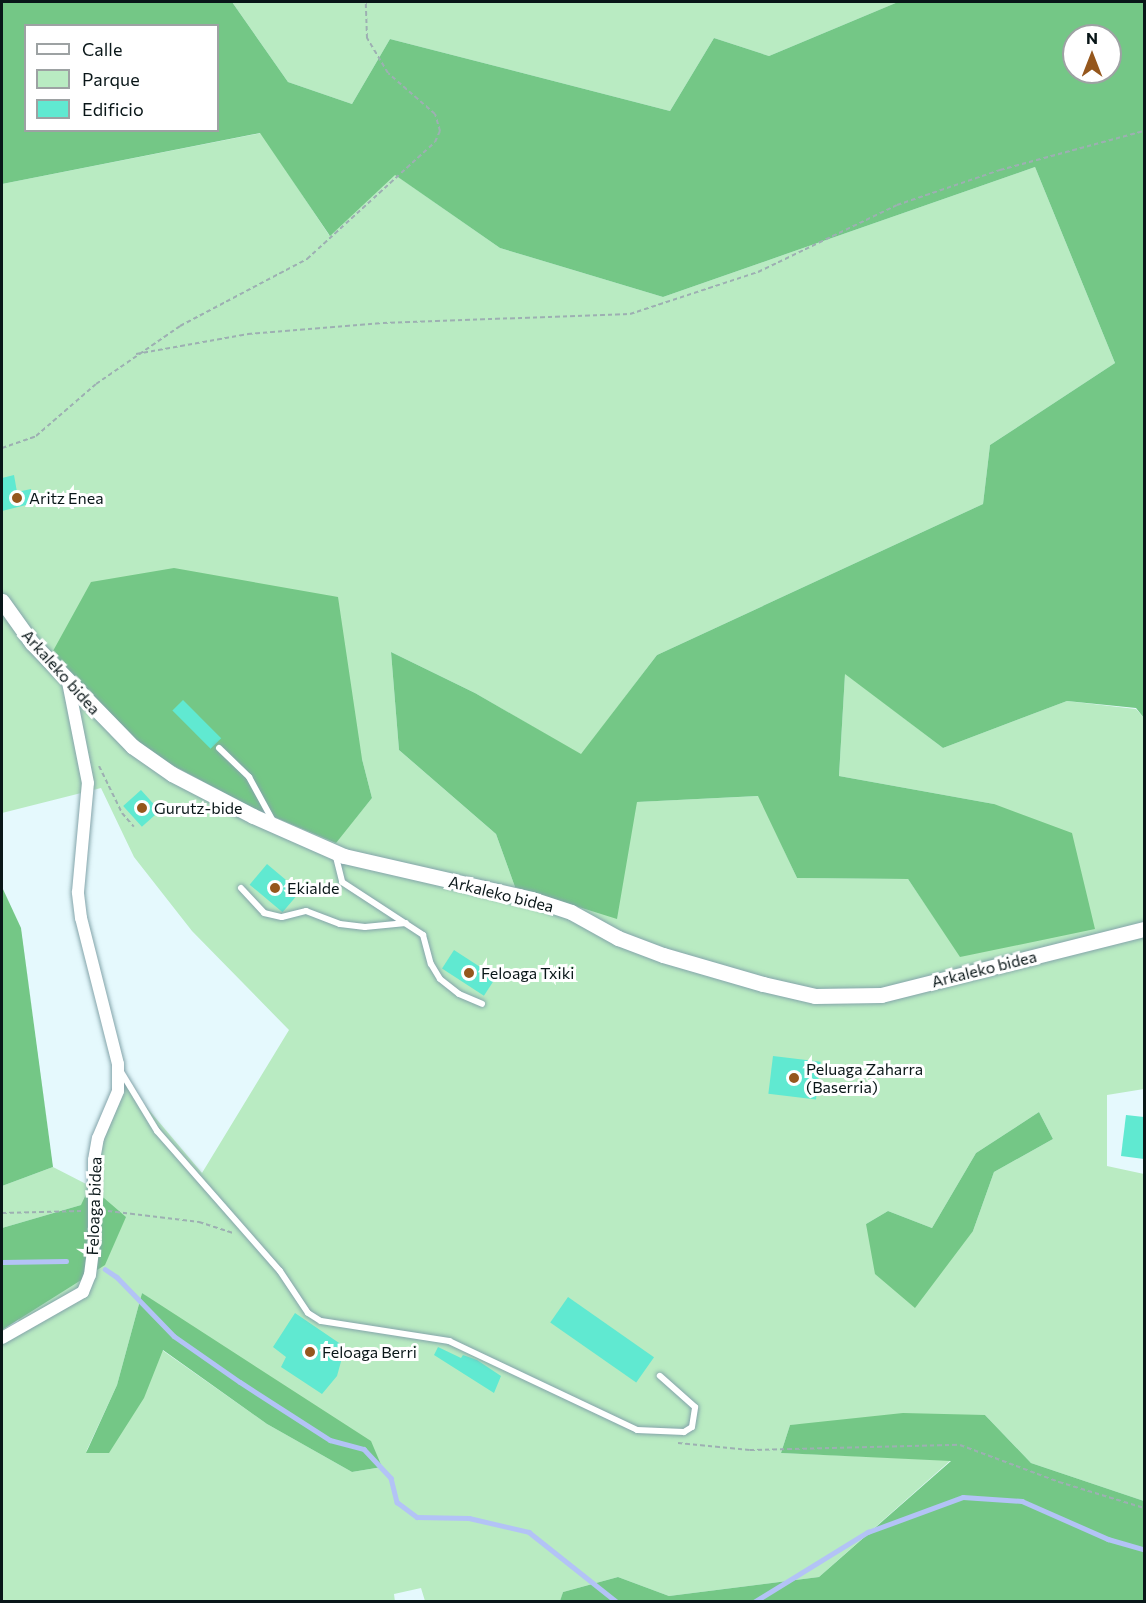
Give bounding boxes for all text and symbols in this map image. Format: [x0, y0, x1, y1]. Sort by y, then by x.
legend [24, 24, 219, 132]
north arrow [1062, 24, 1122, 84]
text: N [1086, 28, 1098, 47]
text: Calle [82, 38, 122, 60]
text: Parque [82, 68, 140, 90]
text: Edificio [82, 98, 144, 120]
place label: Aritz Enea [29, 488, 104, 508]
marker: Aritz Enea [10, 491, 24, 505]
street label: Arkaleko bidea [18, 626, 104, 718]
place label: Gurutz-bide [154, 798, 243, 818]
marker: Gurutz-bide [135, 801, 149, 815]
street label: Arkaleko bidea [447, 872, 555, 916]
place label: Ekialde [287, 878, 339, 898]
marker: Ekialde [268, 881, 282, 895]
street label: Arkaleko bidea [930, 947, 1038, 991]
place label: Feloaga Txiki [481, 963, 574, 983]
marker: Feloaga Txiki [462, 966, 476, 980]
place label: Peluaga Zaharra (Baserria) [806, 1059, 923, 1097]
marker: Peluaga Zaharra (Baserria) [787, 1071, 801, 1085]
street label: Feloaga bidea [83, 1156, 105, 1256]
place label: Feloaga Berri [322, 1342, 417, 1362]
marker: Feloaga Berri [303, 1345, 317, 1359]

